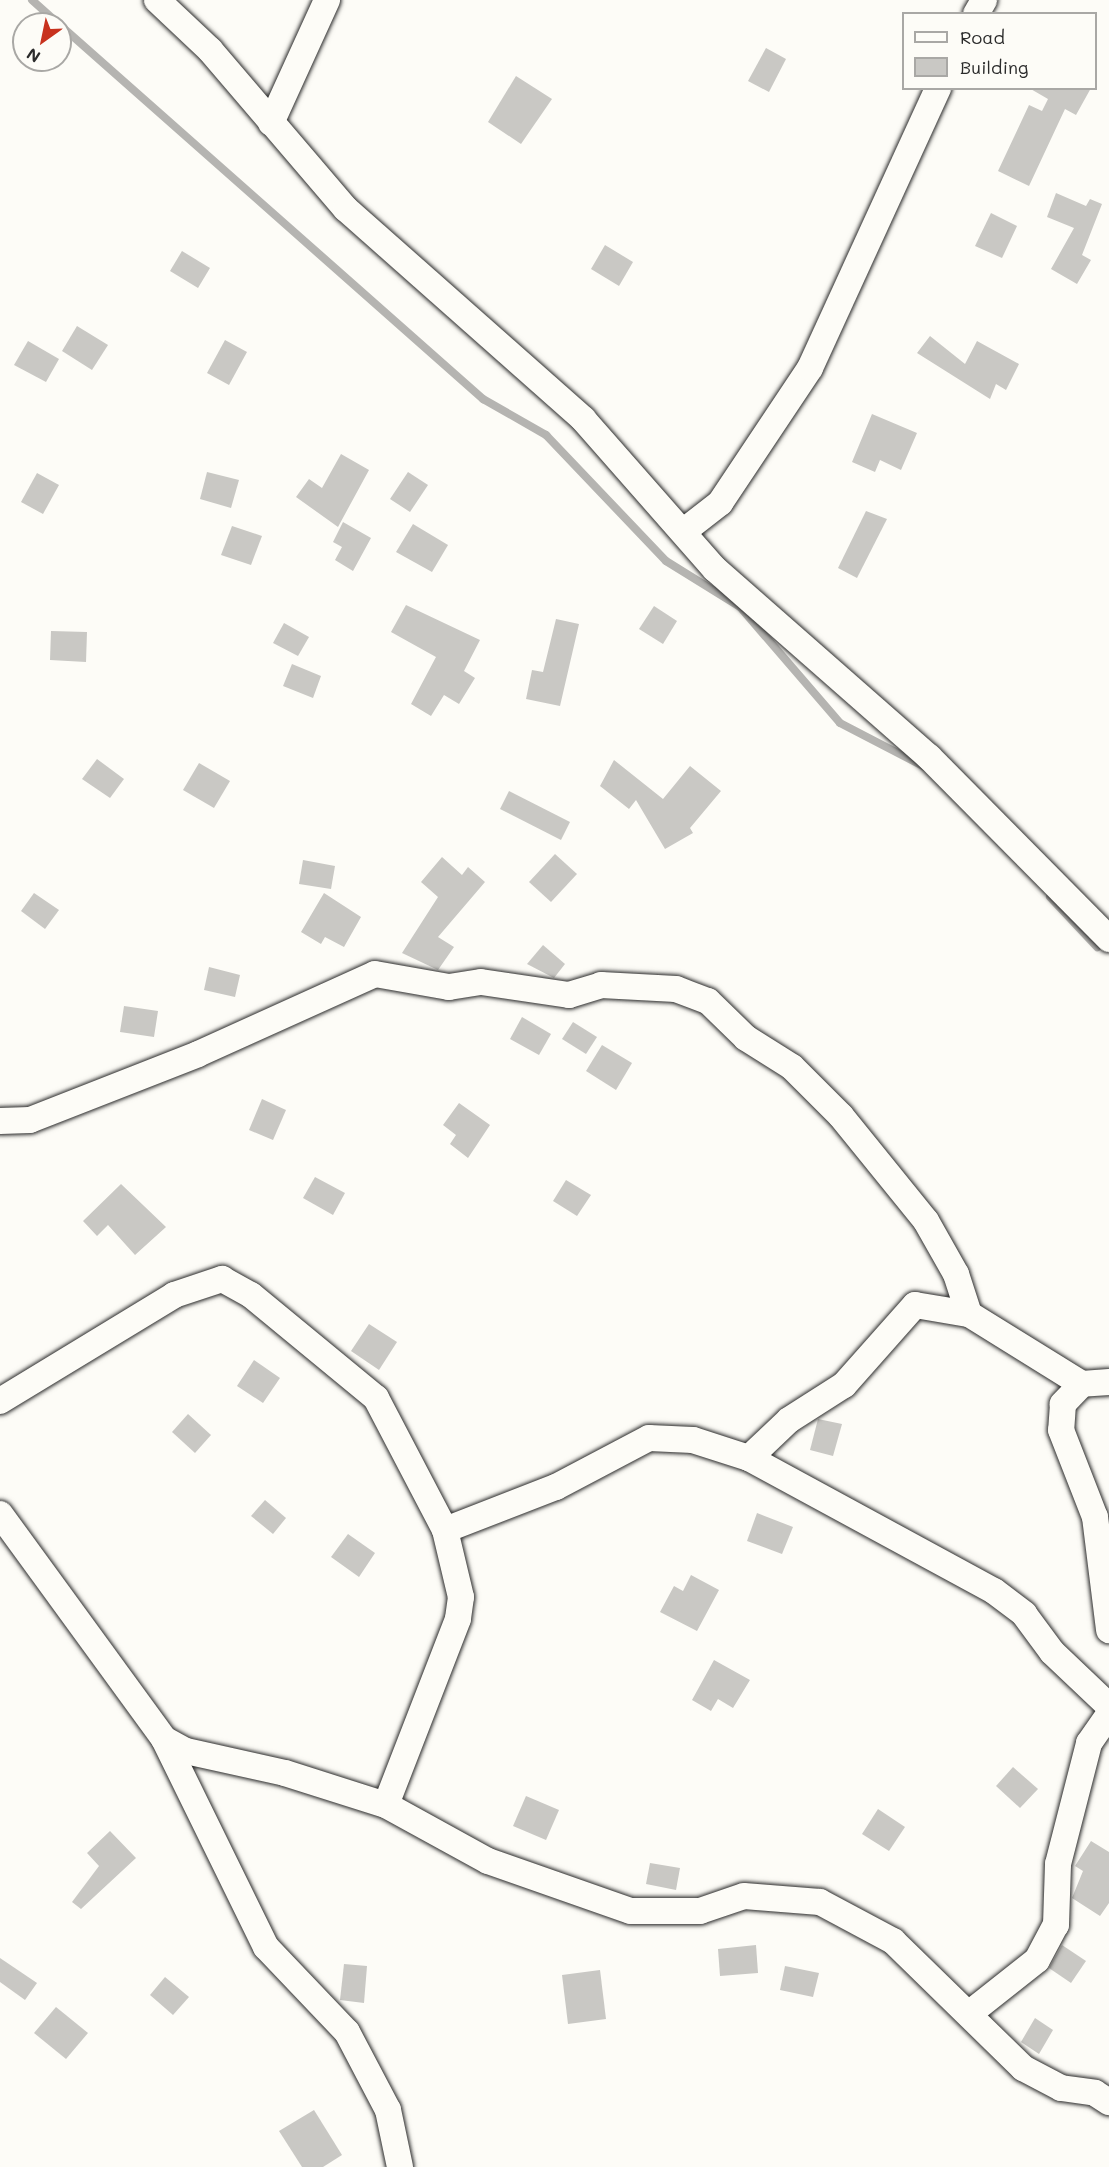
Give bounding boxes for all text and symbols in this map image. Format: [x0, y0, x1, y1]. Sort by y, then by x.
north arrow [12, 12, 72, 72]
legend [902, 12, 1097, 90]
text: Road [960, 25, 1005, 49]
text: N [22, 44, 44, 68]
text: Building [960, 55, 1028, 79]

